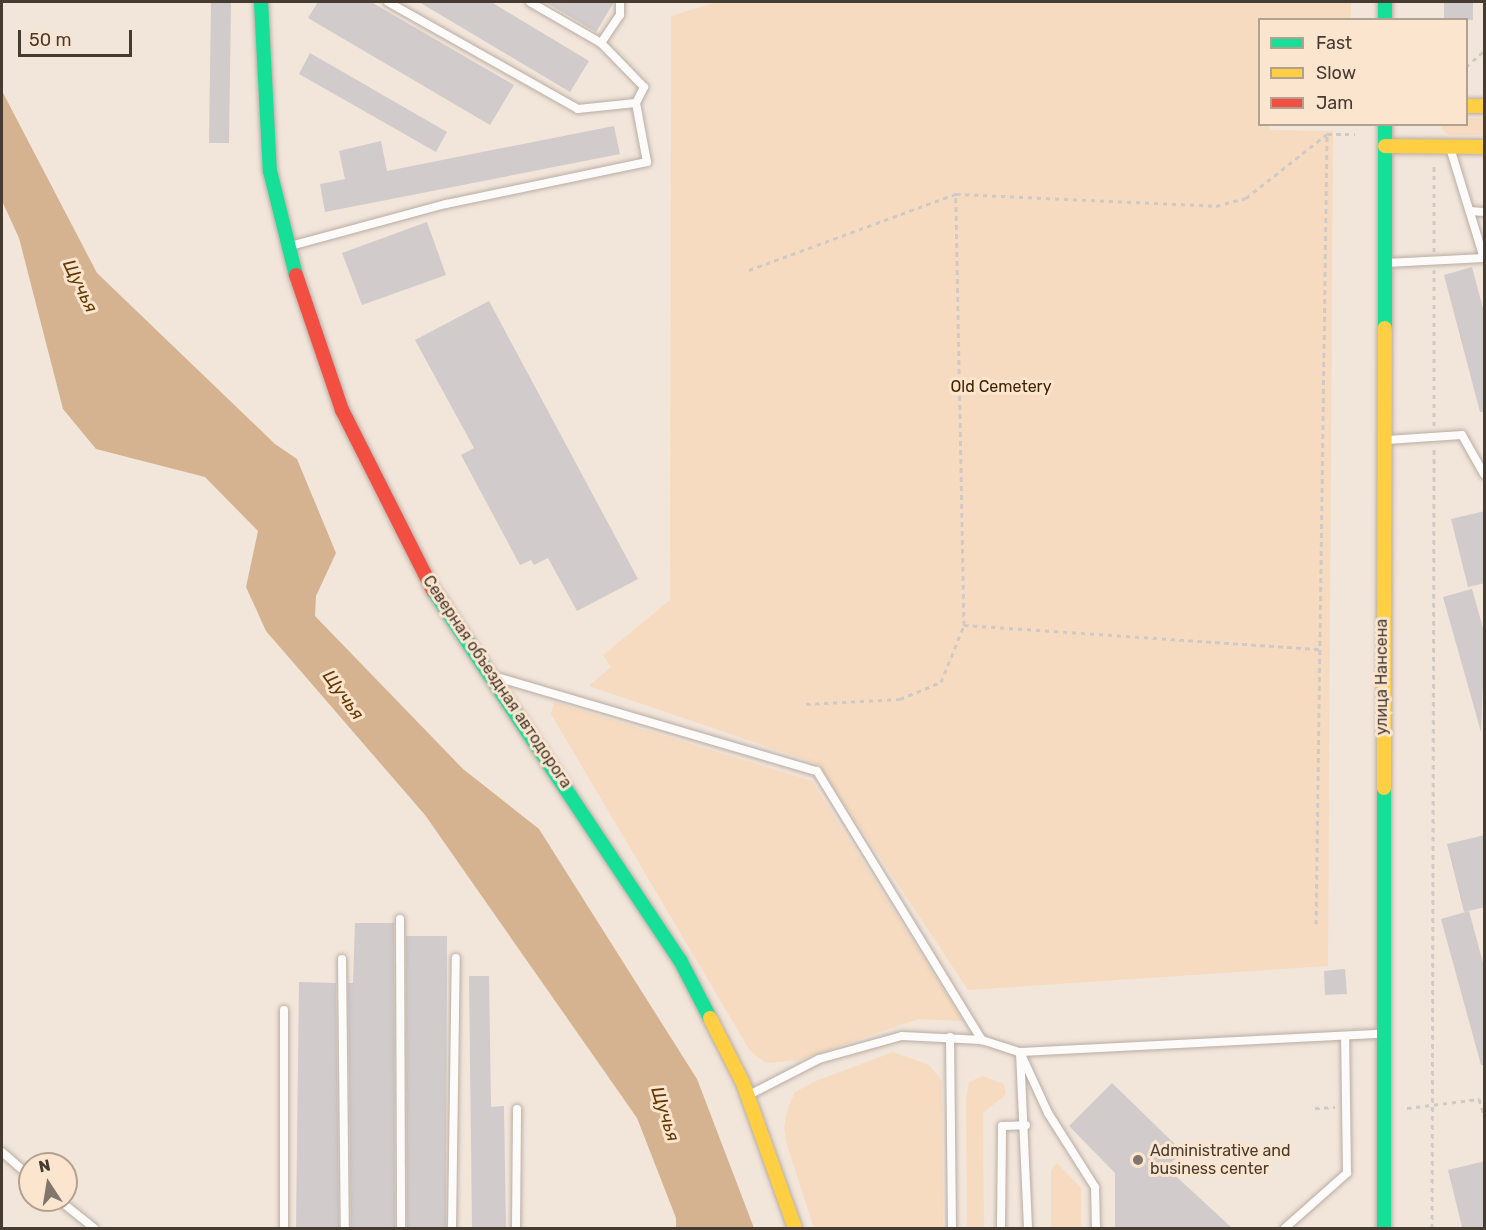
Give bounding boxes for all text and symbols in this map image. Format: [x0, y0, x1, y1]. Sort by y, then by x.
scale bar [21, 18, 135, 56]
legend [1258, 18, 1468, 126]
text: 50 m [29, 29, 72, 51]
text: Fast [1316, 32, 1352, 54]
text: Slow [1316, 62, 1356, 84]
text: Jam [1316, 92, 1353, 114]
water label: Щучья [58, 256, 102, 316]
park label: Old Cemetery [950, 377, 1052, 397]
street label: Северная объездная автодорога [418, 572, 576, 792]
street label: улица Нансена [1372, 619, 1392, 735]
water label: Щучья [318, 666, 368, 724]
water label: Щучья [646, 1084, 684, 1144]
place label: Administrative and business center [1150, 1141, 1291, 1179]
north arrow [18, 1152, 78, 1212]
marker: Administrative and business center [1131, 1153, 1145, 1167]
text: N [37, 1155, 52, 1176]

